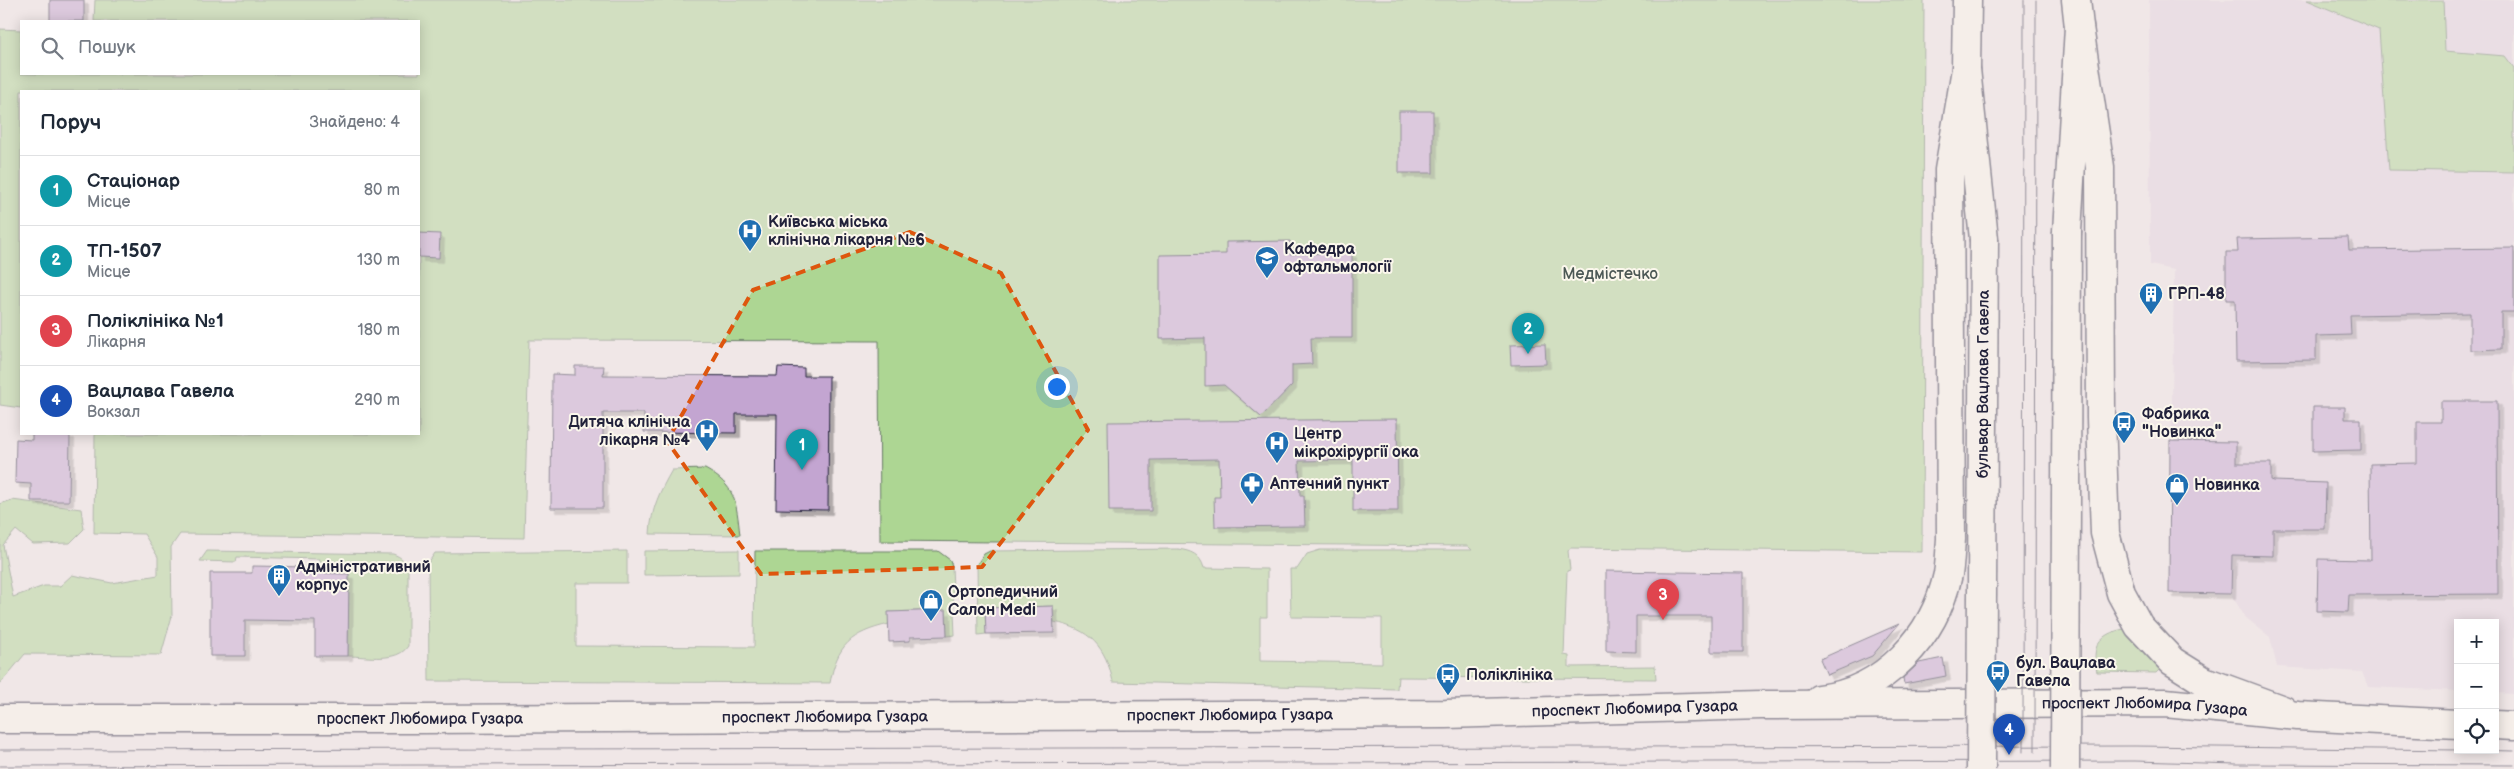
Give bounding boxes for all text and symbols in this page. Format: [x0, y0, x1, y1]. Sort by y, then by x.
search box [20, 20, 420, 75]
icon: search [38, 34, 66, 62]
text: Пошук [78, 36, 136, 59]
text: Поруч [40, 110, 101, 135]
text: Знайдено: 4 [310, 113, 400, 132]
text: Стаціонар [87, 170, 180, 193]
text: 1 [53, 181, 59, 200]
text: 80 m [364, 181, 400, 200]
text: Місце [87, 193, 131, 212]
place label: Київська міська клінічна лікарня №6 [768, 213, 925, 250]
hospital icon: Київська міська клінічна лікарня №6 [737, 218, 763, 252]
text: ТП-1507 [87, 240, 162, 263]
place label: Кафедра офтальмології [1284, 240, 1392, 277]
school or university icon: Кафедра офтальмології [1254, 245, 1280, 279]
text: 2 [51, 251, 61, 270]
text: 130 m [357, 251, 400, 270]
text: Місце [87, 263, 131, 282]
park label: Медмістечко [1562, 265, 1658, 284]
building icon: ГРП-48 [2138, 281, 2164, 315]
place label: ГРП-48 [2168, 285, 2225, 304]
street label: бульвар Вацлава Гавела [1973, 289, 1993, 478]
text: Поліклініка №1 [87, 310, 224, 333]
pin: 2 [1512, 313, 1544, 354]
text: 3 [51, 321, 61, 340]
text: 180 m [358, 321, 400, 340]
text: Лікарня [87, 333, 146, 352]
your location [1044, 374, 1070, 400]
text: Вацлава Гавела [87, 380, 234, 403]
text: 4 [51, 391, 61, 410]
text: 290 m [354, 391, 400, 410]
text: Вокзал [87, 403, 140, 422]
place label: Фабрика "Новинка" [2142, 405, 2222, 442]
bus stop icon: Фабрика "Новинка" [2111, 410, 2137, 444]
place label: Дитяча клінічна лікарня №4 [568, 413, 691, 450]
hospital icon: Дитяча клінічна лікарня №4 [694, 418, 720, 452]
place label: Центр мікрохірургії ока [1294, 425, 1419, 462]
pin: 1 [786, 429, 818, 470]
hospital icon: Центр мікрохірургії ока [1264, 430, 1290, 464]
pharmacy icon: Аптечний пункт [1239, 471, 1265, 505]
shop icon: Новинка [2164, 472, 2190, 506]
place label: Аптечний пункт [1269, 475, 1390, 494]
place label: Новинка [2194, 476, 2260, 495]
place label: Адміністративний корпус [295, 558, 431, 595]
building icon: Адміністративний корпус [266, 563, 292, 597]
pin: 3 [1647, 579, 1679, 620]
place label: Ортопедичний Салон Medi [948, 583, 1058, 620]
shop icon: Ортопедичний Салон Medi [918, 588, 944, 622]
map controls [2454, 619, 2499, 754]
button: + [2454, 619, 2499, 664]
place label: бул. Вацлава Гавела [2016, 654, 2116, 691]
bus stop icon: бул. Вацлава Гавела [1985, 659, 2011, 693]
bus stop icon: Поліклініка [1435, 662, 1461, 696]
button: − [2454, 664, 2499, 709]
place label: Поліклініка [1466, 666, 1553, 685]
street label: проспект Любомира Гузара [2042, 693, 2249, 721]
street label: проспект Любомира Гузара [1531, 696, 1739, 721]
street label: проспект Любомира Гузара [1127, 705, 1334, 725]
street label: проспект Любомира Гузара [722, 707, 929, 727]
street label: проспект Любомира Гузара [317, 709, 524, 729]
button: locate [2454, 709, 2499, 754]
pin: 4 [1993, 714, 2025, 755]

